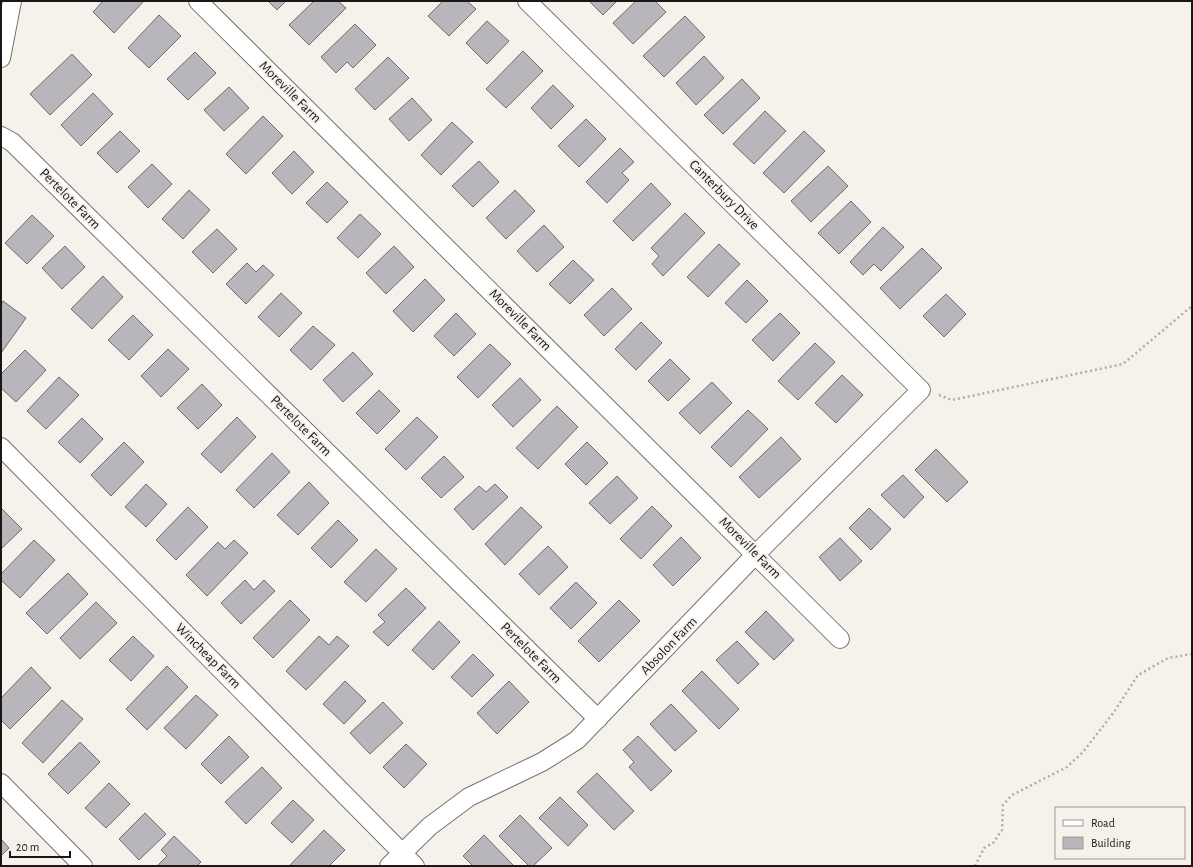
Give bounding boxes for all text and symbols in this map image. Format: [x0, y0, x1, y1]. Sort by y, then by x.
street label: Moreville Farm [256, 58, 324, 126]
street label: Canterbury Drive [686, 157, 762, 233]
street label: Pertelote Farm [37, 166, 103, 232]
street label: Moreville Farm [486, 286, 554, 354]
street label: Pertelote Farm [268, 393, 334, 459]
street label: Moreville Farm [716, 514, 784, 582]
street label: Absolon Farm [638, 614, 700, 678]
street label: Pertelote Farm [498, 620, 564, 686]
street label: Wincheap Farm [173, 621, 243, 691]
legend [1055, 807, 1185, 859]
text: Road [1091, 817, 1115, 829]
scale bar [10, 833, 70, 859]
text: Building [1091, 837, 1131, 849]
text: 20 m [16, 841, 39, 853]

